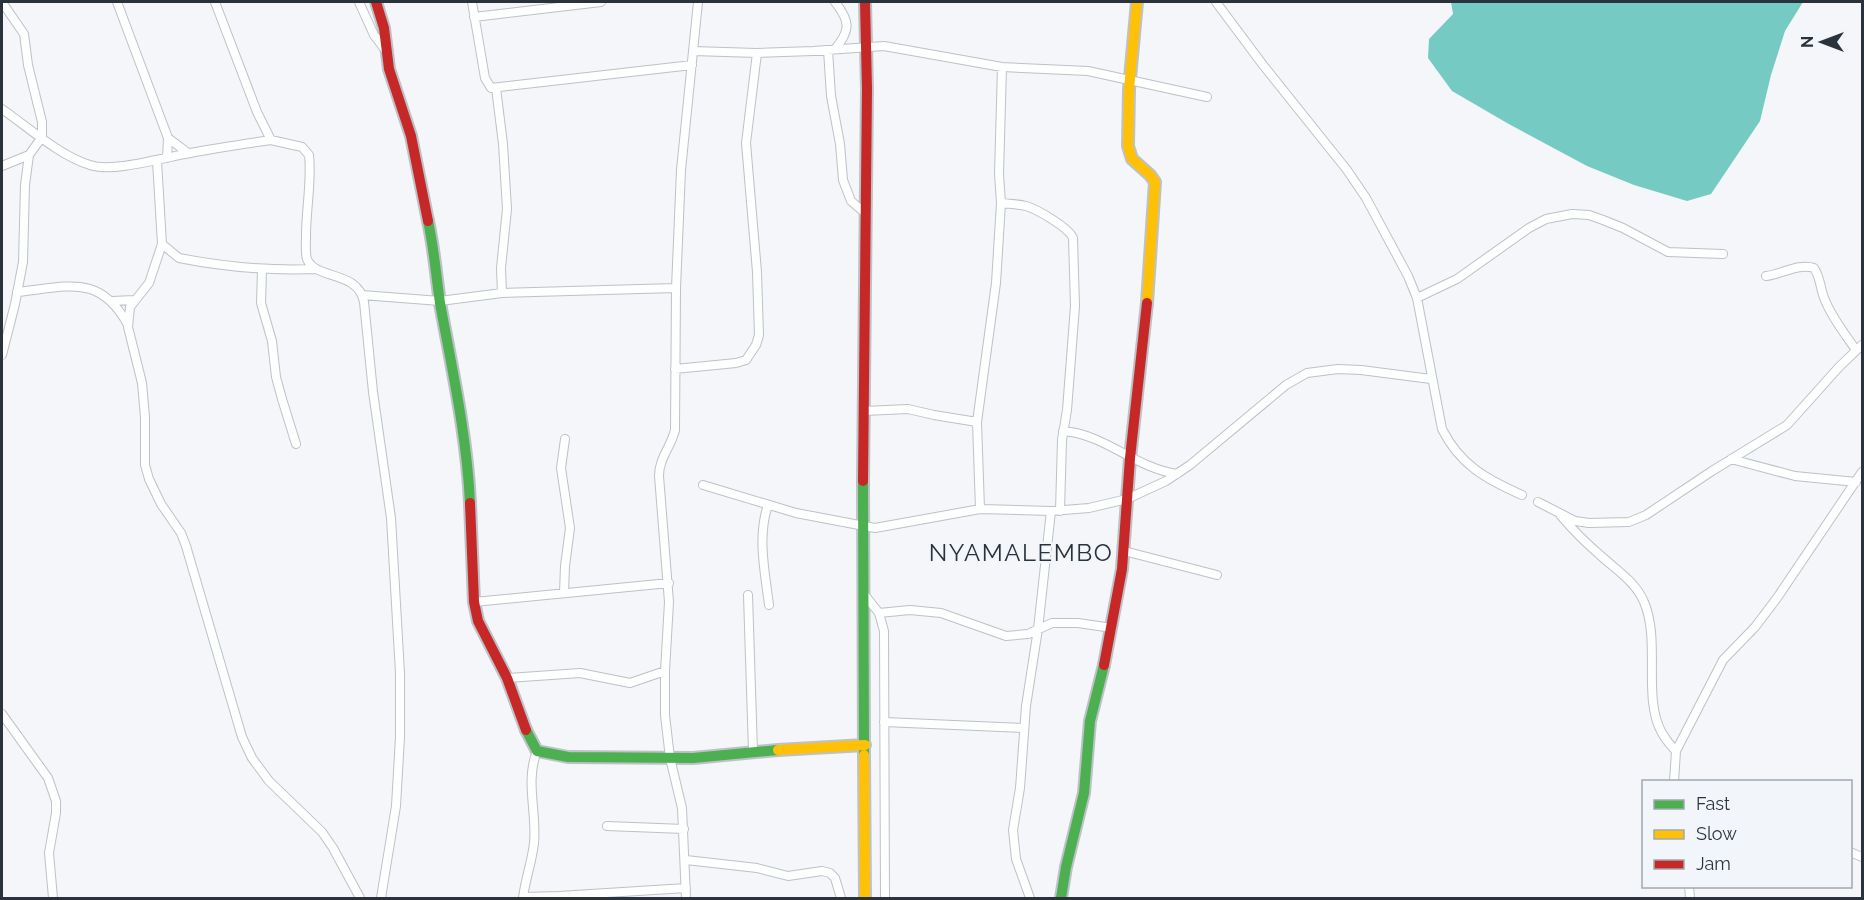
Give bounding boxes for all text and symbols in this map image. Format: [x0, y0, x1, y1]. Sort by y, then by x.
north arrow [1792, 12, 1852, 72]
text: N [1798, 36, 1817, 48]
district label: NYAMALEMBO [929, 538, 1113, 567]
legend [1642, 780, 1852, 888]
text: Fast [1696, 793, 1730, 814]
text: Slow [1696, 823, 1737, 844]
text: Jam [1696, 853, 1731, 874]

